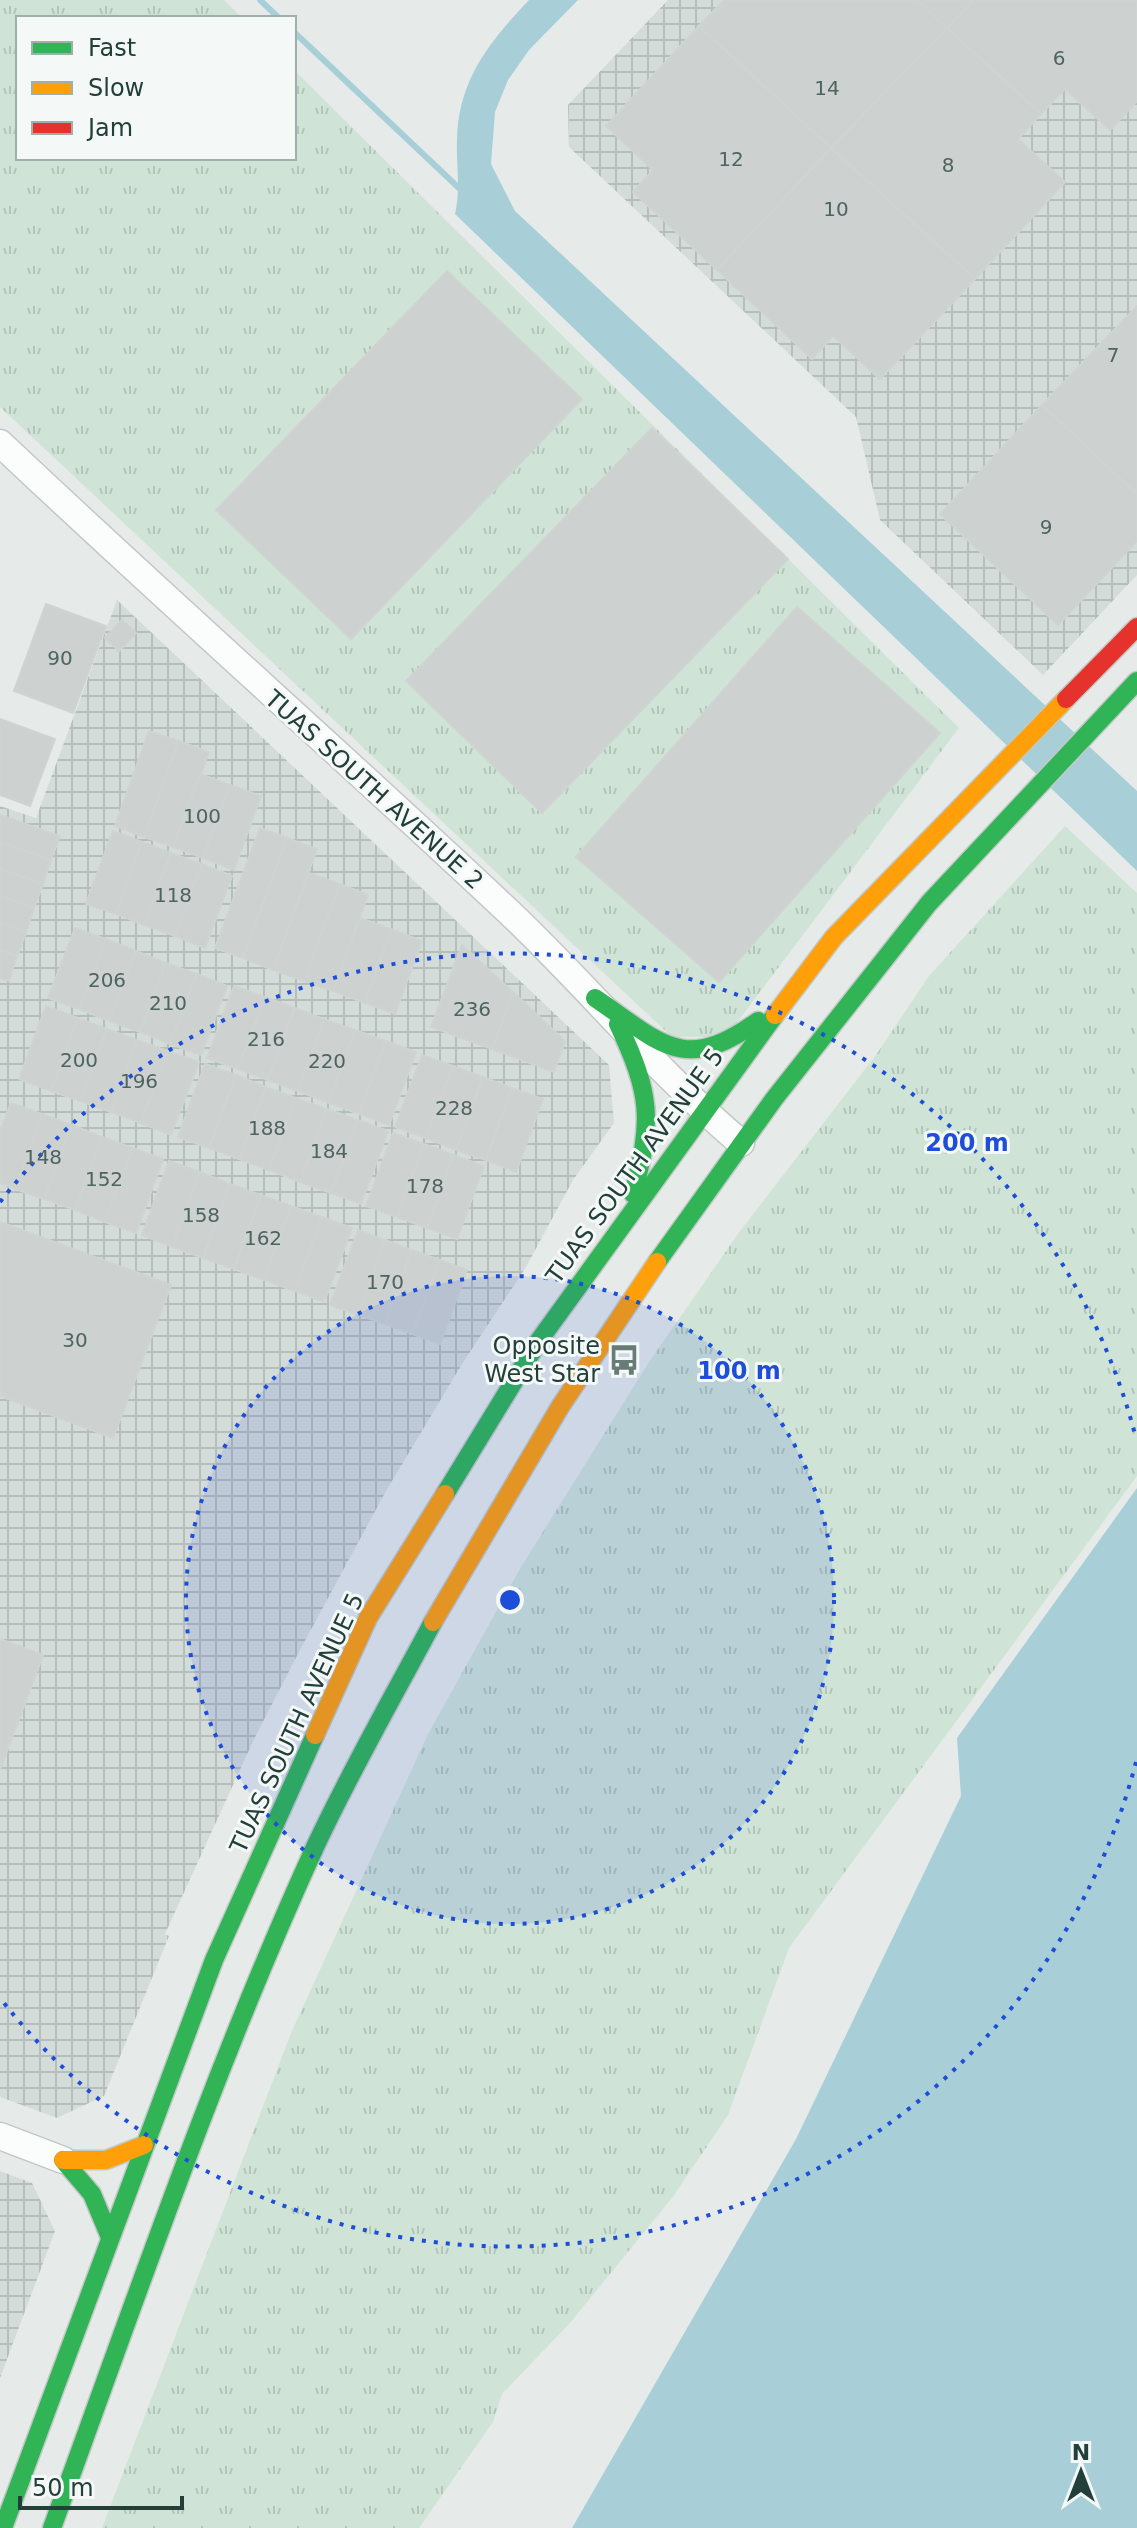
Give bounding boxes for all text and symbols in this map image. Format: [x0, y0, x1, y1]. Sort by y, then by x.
legend [16, 16, 296, 160]
text: Fast [88, 34, 136, 62]
house number: 6 [1053, 46, 1065, 70]
text: Slow [88, 74, 144, 102]
house number: 14 [814, 76, 840, 100]
text: Jam [86, 114, 133, 142]
house number: 12 [718, 147, 744, 171]
house number: 8 [942, 153, 954, 177]
house number: 10 [823, 197, 849, 221]
house number: 7 [1107, 343, 1119, 367]
house number: 9 [1040, 515, 1052, 539]
house number: 90 [47, 646, 73, 670]
street label: TUAS SOUTH AVENUE 2 [259, 684, 489, 895]
house number: 100 [183, 804, 221, 828]
house number: 118 [154, 883, 192, 907]
house number: 206 [88, 968, 126, 992]
house number: 210 [149, 991, 187, 1015]
house number: 236 [453, 997, 491, 1021]
house number: 216 [247, 1027, 285, 1051]
street label: TUAS SOUTH AVENUE 5 [540, 1043, 730, 1290]
house number: 200 [60, 1048, 98, 1072]
house number: 220 [308, 1049, 346, 1073]
house number: 196 [120, 1069, 158, 1093]
house number: 228 [435, 1096, 473, 1120]
house number: 188 [248, 1116, 286, 1140]
text: 200 m [925, 1129, 1009, 1157]
house number: 184 [310, 1139, 348, 1163]
house number: 148 [24, 1145, 62, 1169]
house number: 152 [85, 1167, 123, 1191]
house number: 178 [406, 1174, 444, 1198]
house number: 158 [182, 1203, 220, 1227]
house number: 162 [244, 1226, 282, 1250]
house number: 170 [366, 1270, 404, 1294]
house number: 30 [62, 1328, 88, 1352]
place label: Opposite West Star [484, 1332, 600, 1388]
bus stop icon: Opposite West Star [607, 1343, 641, 1377]
text: 100 m [697, 1357, 781, 1385]
centre of rings [496, 1586, 524, 1614]
street label: TUAS SOUTH AVENUE 5 [224, 1589, 370, 1858]
north arrow [1041, 2432, 1121, 2512]
text: N [1072, 2440, 1090, 2465]
scale bar [20, 2460, 182, 2510]
text: 50 m [32, 2474, 94, 2502]

